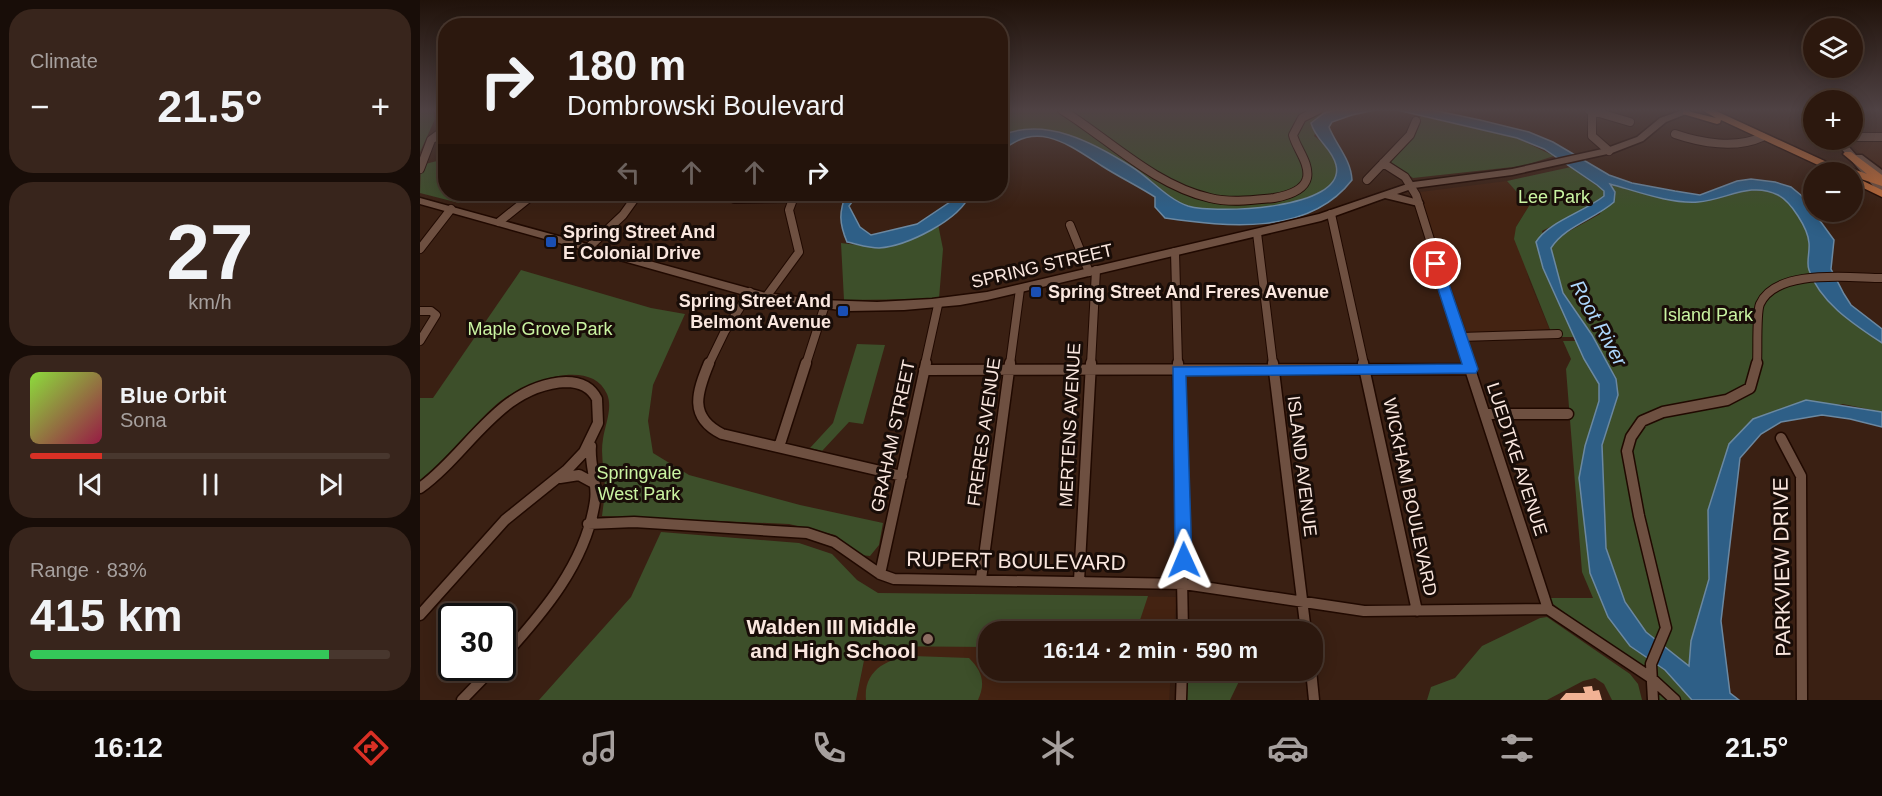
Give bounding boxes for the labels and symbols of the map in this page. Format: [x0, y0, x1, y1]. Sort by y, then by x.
park label: Lee Park [1518, 187, 1591, 207]
place label: Spring Street And E Colonial Drive [563, 222, 715, 263]
marker: Spring Street And E Colonial Drive [544, 235, 558, 249]
pin [1410, 238, 1461, 289]
street label: SPRING STREET [969, 240, 1115, 292]
water label: Root River [1566, 276, 1632, 371]
place label: Spring Street And Freres Avenue [1048, 282, 1329, 302]
marker: Spring Street And Freres Avenue [1029, 285, 1043, 299]
place label: Spring Street And Belmont Avenue [679, 291, 831, 332]
marker: Spring Street And Belmont Avenue [836, 304, 850, 318]
park label: Island Park [1663, 305, 1754, 325]
park label: Maple Grove Park [467, 319, 614, 339]
street label: MERTENS AVENUE [1056, 342, 1084, 508]
street label: FRERES AVENUE [964, 356, 1004, 508]
street label: GRAHAM STREET [867, 358, 919, 514]
street label: LUEDTKE AVENUE [1483, 380, 1551, 538]
street label: ISLAND AVENUE [1283, 394, 1321, 538]
street label: WICKHAM BOULEVARD [1379, 396, 1441, 598]
park label: Springvale West Park [596, 463, 682, 504]
street label: PARKVIEW DRIVE [1768, 477, 1795, 657]
position arrow [1152, 528, 1216, 592]
street label: RUPERT BOULEVARD [906, 547, 1126, 574]
speed limit sign: 30 [438, 603, 516, 681]
place label: Walden III Middle and High School [746, 615, 916, 662]
marker: Walden III Middle and High School [921, 632, 935, 646]

